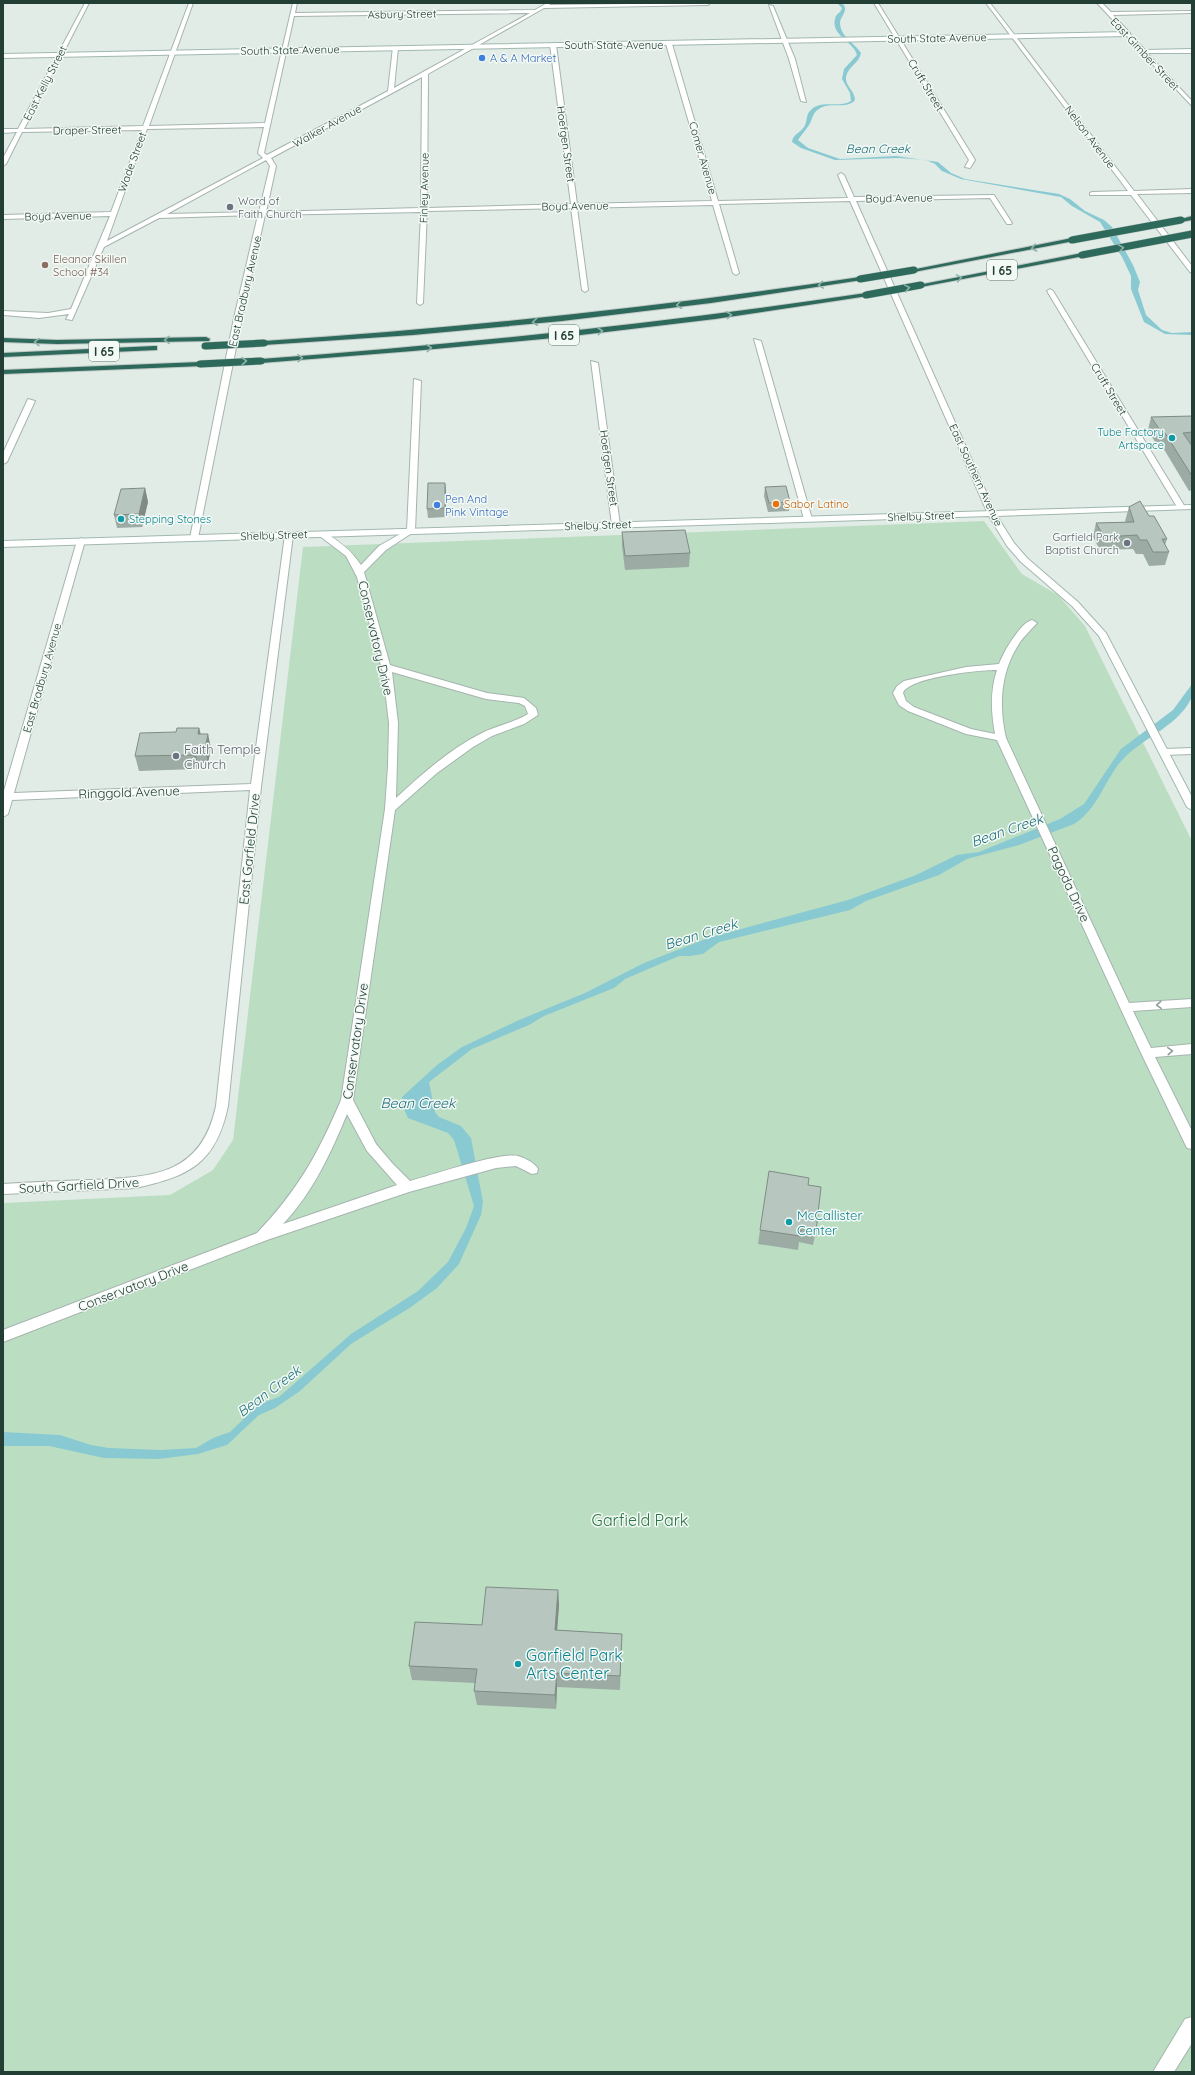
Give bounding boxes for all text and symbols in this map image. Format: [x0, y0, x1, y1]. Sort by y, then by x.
street label: Asbury Street [368, 6, 437, 22]
street label: East Gimber Street [1107, 14, 1183, 94]
street label: South State Avenue [887, 30, 987, 46]
street label: South State Avenue [564, 38, 664, 52]
street label: South State Avenue [240, 42, 340, 58]
street label: East Kelly Street [20, 43, 70, 123]
place label: A & A Market [490, 51, 557, 65]
marker: A & A Market [477, 53, 487, 63]
street label: Cruft Street [905, 56, 947, 114]
street label: Walker Avenue [290, 101, 364, 151]
street label: Nelson Avenue [1062, 103, 1118, 171]
street label: Hoefgen Street [554, 105, 578, 183]
street label: Comer Avenue [686, 120, 720, 196]
street label: Draper Street [52, 122, 122, 138]
street label: Wade Street [115, 130, 149, 194]
water label: Bean Creek [846, 141, 912, 156]
street label: Finley Avenue [416, 153, 432, 223]
street label: Boyd Avenue [865, 190, 933, 206]
place label: Word of Faith Church [238, 194, 302, 221]
street label: Boyd Avenue [541, 198, 609, 214]
marker: Word of Faith Church [225, 202, 235, 212]
street label: Boyd Avenue [24, 208, 92, 224]
street label: East Bradbury Avenue [225, 234, 265, 348]
one-way arrow [1031, 243, 1037, 251]
one-way arrow [1118, 244, 1124, 252]
place label: Eleanor Skillen School #34 [53, 252, 127, 279]
marker: Eleanor Skillen School #34 [40, 260, 50, 270]
road number: I 65 [987, 260, 1017, 280]
one-way arrow [956, 274, 963, 283]
one-way arrow [818, 280, 824, 289]
one-way arrow [904, 284, 911, 292]
one-way arrow [675, 300, 682, 309]
one-way arrow [726, 311, 732, 320]
one-way arrow [532, 317, 539, 326]
road number: I 65 [549, 325, 579, 345]
one-way arrow [597, 327, 603, 336]
one-way arrow [164, 336, 170, 344]
one-way arrow [34, 338, 40, 346]
road number: I 65 [89, 341, 119, 361]
one-way arrow [426, 344, 432, 353]
one-way arrow [297, 354, 303, 362]
one-way arrow [241, 357, 247, 366]
street label: Cruft Street [1088, 360, 1130, 418]
street label: East Southern Avenue [946, 422, 1006, 528]
place label: Tube Factory Artspace [1097, 425, 1164, 452]
street label: Hoefgen Street [597, 429, 621, 507]
marker: Tube Factory Artspace [1167, 433, 1177, 443]
place label: Pen And Pink Vintage [445, 492, 508, 519]
place label: Sabor Latino [784, 497, 849, 511]
marker: Sabor Latino [771, 499, 781, 509]
marker: Pen And Pink Vintage [432, 500, 442, 510]
street label: Shelby Street [887, 508, 955, 524]
place label: Stepping Stones [129, 512, 211, 526]
marker: Stepping Stones [116, 514, 126, 524]
street label: Shelby Street [564, 517, 632, 533]
street label: Shelby Street [240, 527, 308, 543]
place label: Garfield Park Baptist Church [1045, 530, 1119, 557]
marker: Garfield Park Baptist Church [1122, 538, 1132, 548]
street label: Conservatory Drive [355, 579, 397, 697]
street label: East Bradbury Avenue [20, 622, 64, 734]
place label: Faith Temple Church [184, 741, 261, 772]
marker: Faith Temple Church [171, 751, 181, 761]
street label: Ringgold Avenue [78, 782, 180, 802]
street label: East Garfield Drive [235, 793, 263, 905]
water label: Bean Creek [969, 809, 1047, 851]
street label: Pagoda Drive [1044, 844, 1094, 924]
water label: Bean Creek [663, 914, 741, 954]
street label: Conservatory Drive [339, 982, 371, 1100]
one-way arrow [1156, 1001, 1162, 1010]
one-way arrow [1167, 1047, 1173, 1056]
water label: Bean Creek [381, 1094, 457, 1112]
street label: South Garfield Drive [18, 1174, 140, 1196]
place label: McCallister Center [797, 1207, 862, 1238]
marker: McCallister Center [784, 1217, 794, 1227]
street label: Conservatory Drive [75, 1258, 191, 1314]
water label: Bean Creek [234, 1360, 306, 1421]
park label: Garfield Park [592, 1510, 688, 1530]
place label: Garfield Park Arts Center [526, 1645, 623, 1683]
marker: Garfield Park Arts Center [513, 1659, 523, 1669]

